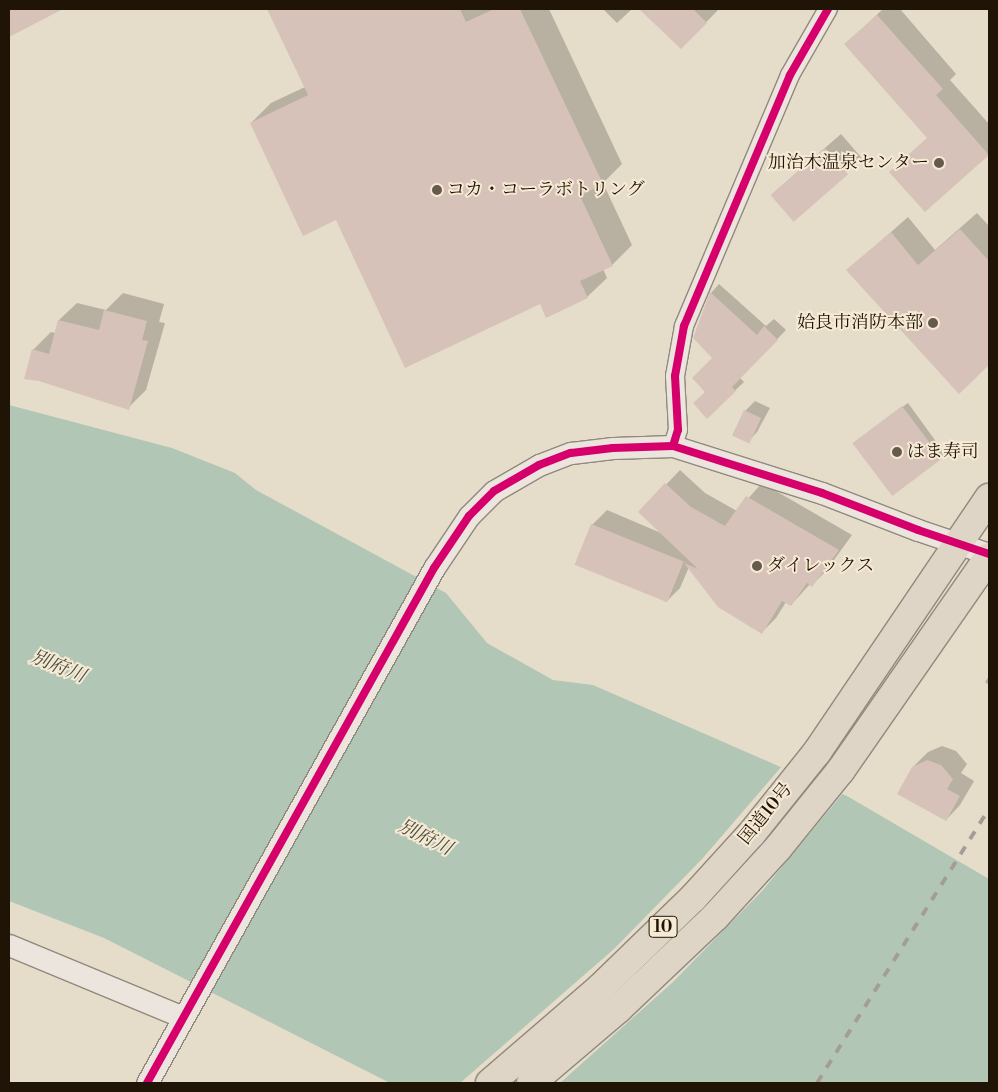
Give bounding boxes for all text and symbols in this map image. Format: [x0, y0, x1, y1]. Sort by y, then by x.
place label: 加治木温泉センター [767, 152, 929, 174]
marker: 加治木温泉センター [933, 157, 945, 169]
place label: コカ・コーラボトリング [447, 179, 645, 201]
marker: コカ・コーラボトリング [431, 184, 443, 196]
place label: 姶良市消防本部 [797, 312, 923, 334]
marker: 姶良市消防本部 [927, 317, 939, 329]
place label: はま寿司 [907, 441, 979, 463]
marker: はま寿司 [891, 446, 903, 458]
place label: ダイレックス [767, 555, 875, 577]
marker: ダイレックス [751, 560, 763, 572]
water label: 別府川 [27, 646, 89, 688]
street label: 国道10号 [735, 779, 797, 849]
water label: 別府川 [394, 815, 456, 861]
road number: 10 [648, 914, 678, 940]

